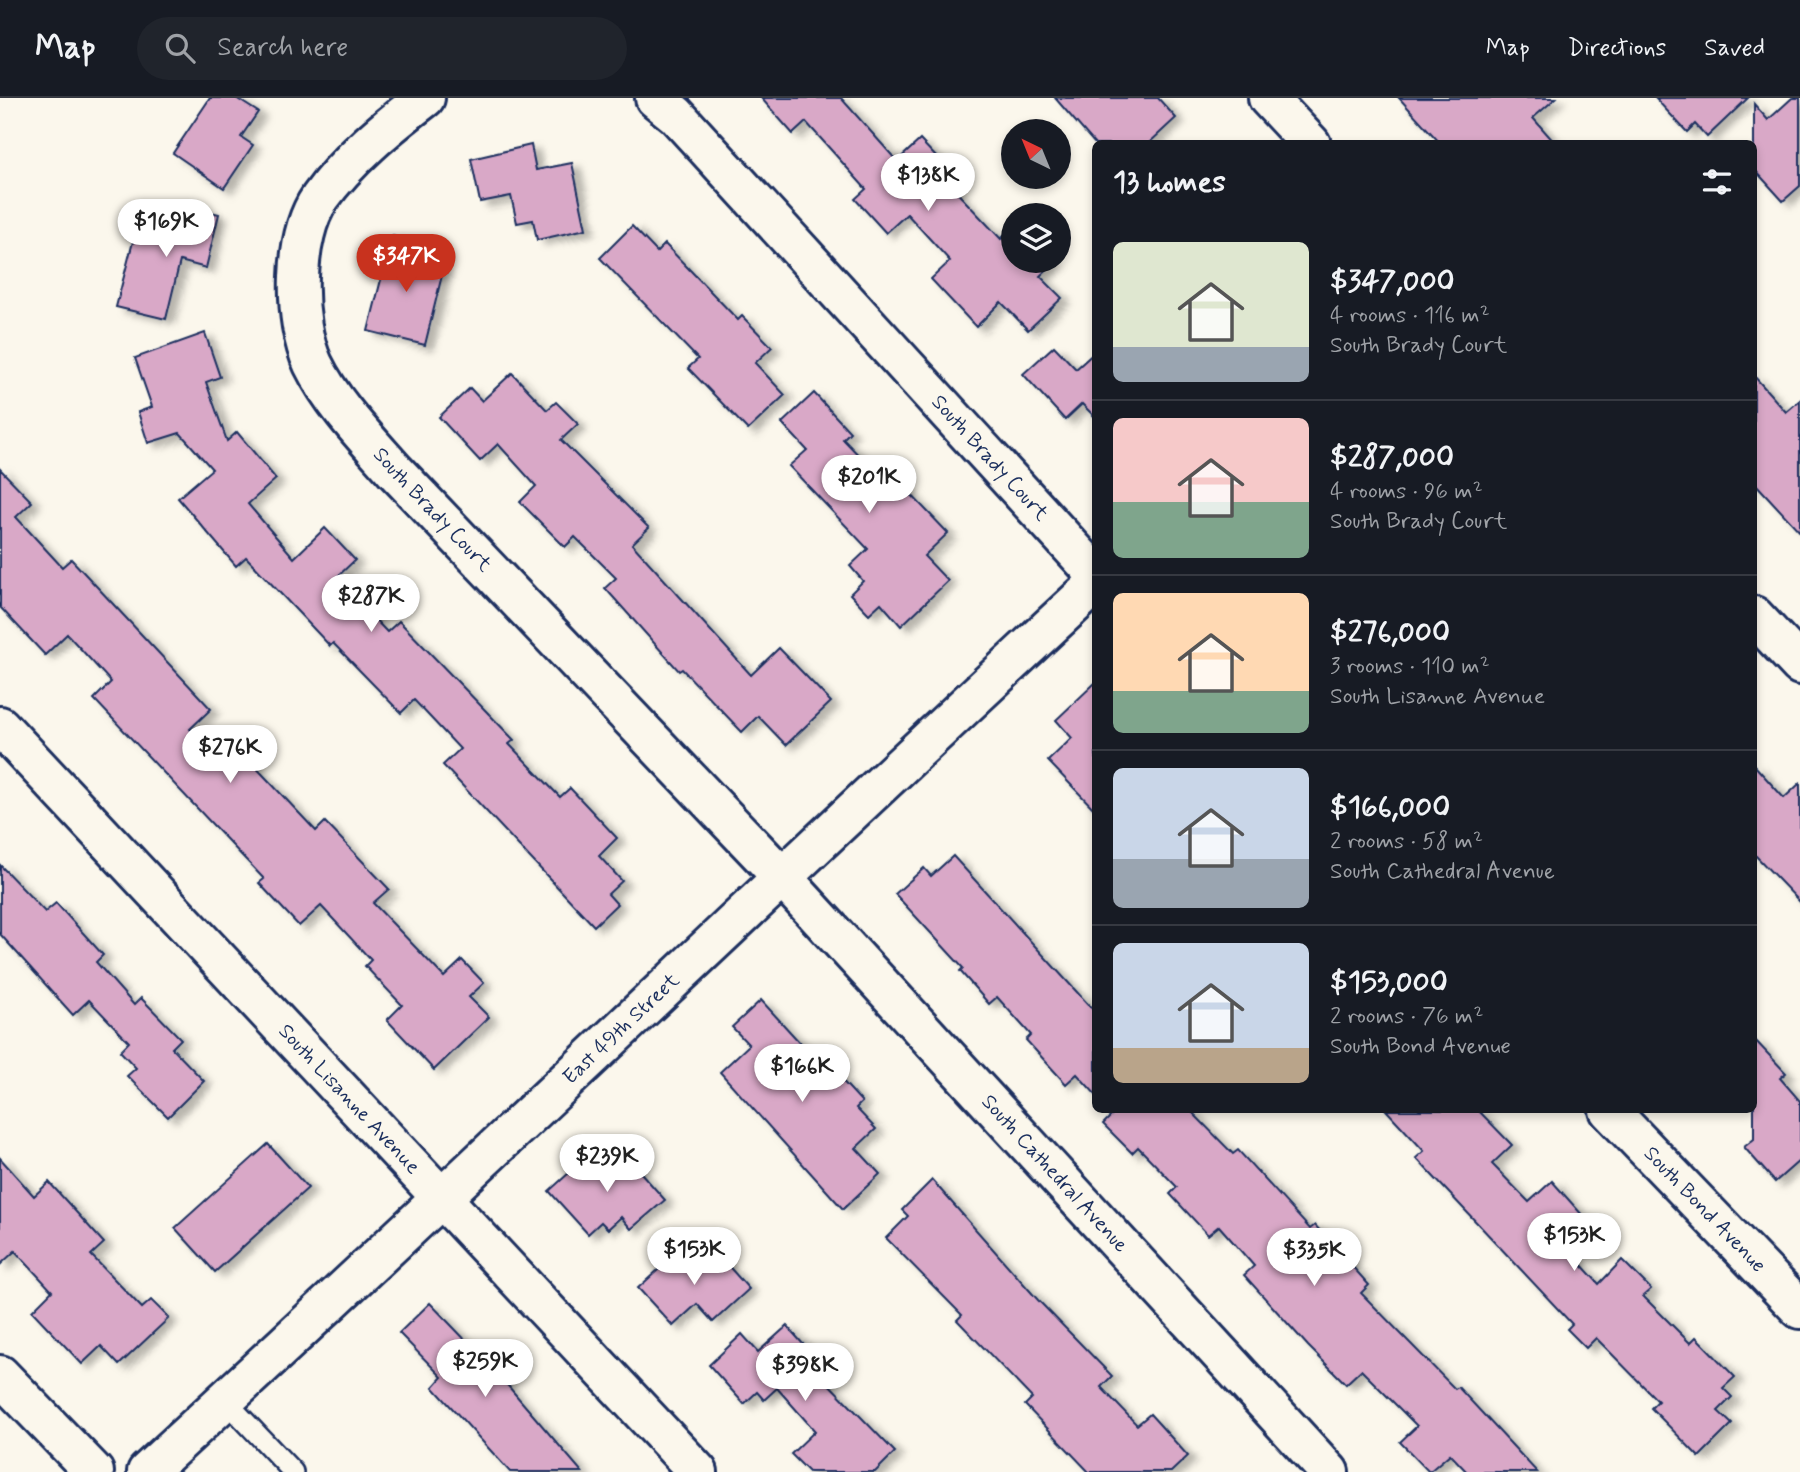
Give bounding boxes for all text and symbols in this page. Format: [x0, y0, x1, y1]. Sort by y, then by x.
search box [137, 17, 627, 80]
text: Map [35, 26, 95, 70]
icon: search [161, 29, 199, 67]
text: Search here [217, 31, 348, 65]
text: Map [1486, 33, 1530, 64]
text: Directions [1568, 33, 1666, 64]
text: Saved [1704, 33, 1765, 64]
north arrow [1001, 119, 1071, 189]
map controls [1001, 119, 1071, 273]
pin: $138K [879, 153, 977, 213]
text: $138K [897, 161, 959, 191]
text: 13 homes [1113, 163, 1226, 202]
icon: filters [1698, 163, 1736, 201]
pin: $169K [117, 200, 215, 259]
button: layers [1001, 203, 1071, 273]
text: $169K [134, 207, 198, 237]
pin: $347K [357, 234, 455, 294]
text: $347K [373, 242, 439, 272]
text: $347,000 [1330, 262, 1455, 301]
icon: home [1169, 270, 1253, 354]
text: 4 rooms · 116 m² [1330, 301, 1490, 331]
text: South Brady Court [1330, 331, 1507, 361]
street label: South Brady Court [925, 389, 1055, 528]
text: $287,000 [1330, 438, 1454, 477]
street label: South Brady Court [366, 441, 498, 579]
icon: home [1169, 446, 1253, 530]
pin: $201K [820, 456, 918, 515]
text: $201K [837, 463, 901, 493]
text: 4 rooms · 96 m² [1330, 477, 1483, 507]
text: South Brady Court [1330, 507, 1507, 537]
pin: $287K [322, 574, 420, 634]
text: $287K [338, 582, 404, 612]
text: $276,000 [1330, 613, 1450, 652]
icon: home [1169, 621, 1253, 705]
text: 3 rooms · 110 m² [1330, 652, 1490, 682]
text: South Lisanne Avenue [1330, 682, 1545, 712]
pin: $276K [181, 726, 279, 785]
text: $276K [198, 733, 262, 763]
text: $166,000 [1330, 788, 1450, 827]
icon: home [1169, 796, 1253, 880]
text: 2 rooms · 58 m² [1330, 827, 1483, 857]
text: South Cathedral Avenue [1330, 857, 1555, 887]
text: $153,000 [1330, 963, 1448, 1002]
street label: East 49th Street [557, 967, 686, 1091]
icon: home [1169, 971, 1253, 1055]
text: 2 rooms · 76 m² [1330, 1002, 1483, 1032]
street label: South Lisanne Avenue [272, 1018, 426, 1180]
text: South Bond Avenue [1330, 1032, 1511, 1062]
pin: $166K [753, 1044, 851, 1104]
text: $166K [770, 1052, 834, 1082]
street label: South Cathedral Avenue [975, 1089, 1134, 1259]
pin: $239K [558, 1134, 656, 1194]
street label: South Bond Avenue [1637, 1140, 1772, 1279]
text: $239K [576, 1142, 638, 1172]
pin: $153K [1525, 1214, 1623, 1273]
text: $153K [1543, 1221, 1605, 1251]
pin: $153K [645, 1228, 743, 1287]
pin: $335K [1265, 1228, 1363, 1288]
text: $153K [663, 1235, 725, 1265]
text: $335K [1283, 1236, 1345, 1266]
pin: $259K [436, 1340, 534, 1399]
pin: $398K [756, 1344, 854, 1403]
text: $259K [452, 1347, 518, 1377]
text: $398K [772, 1351, 838, 1381]

